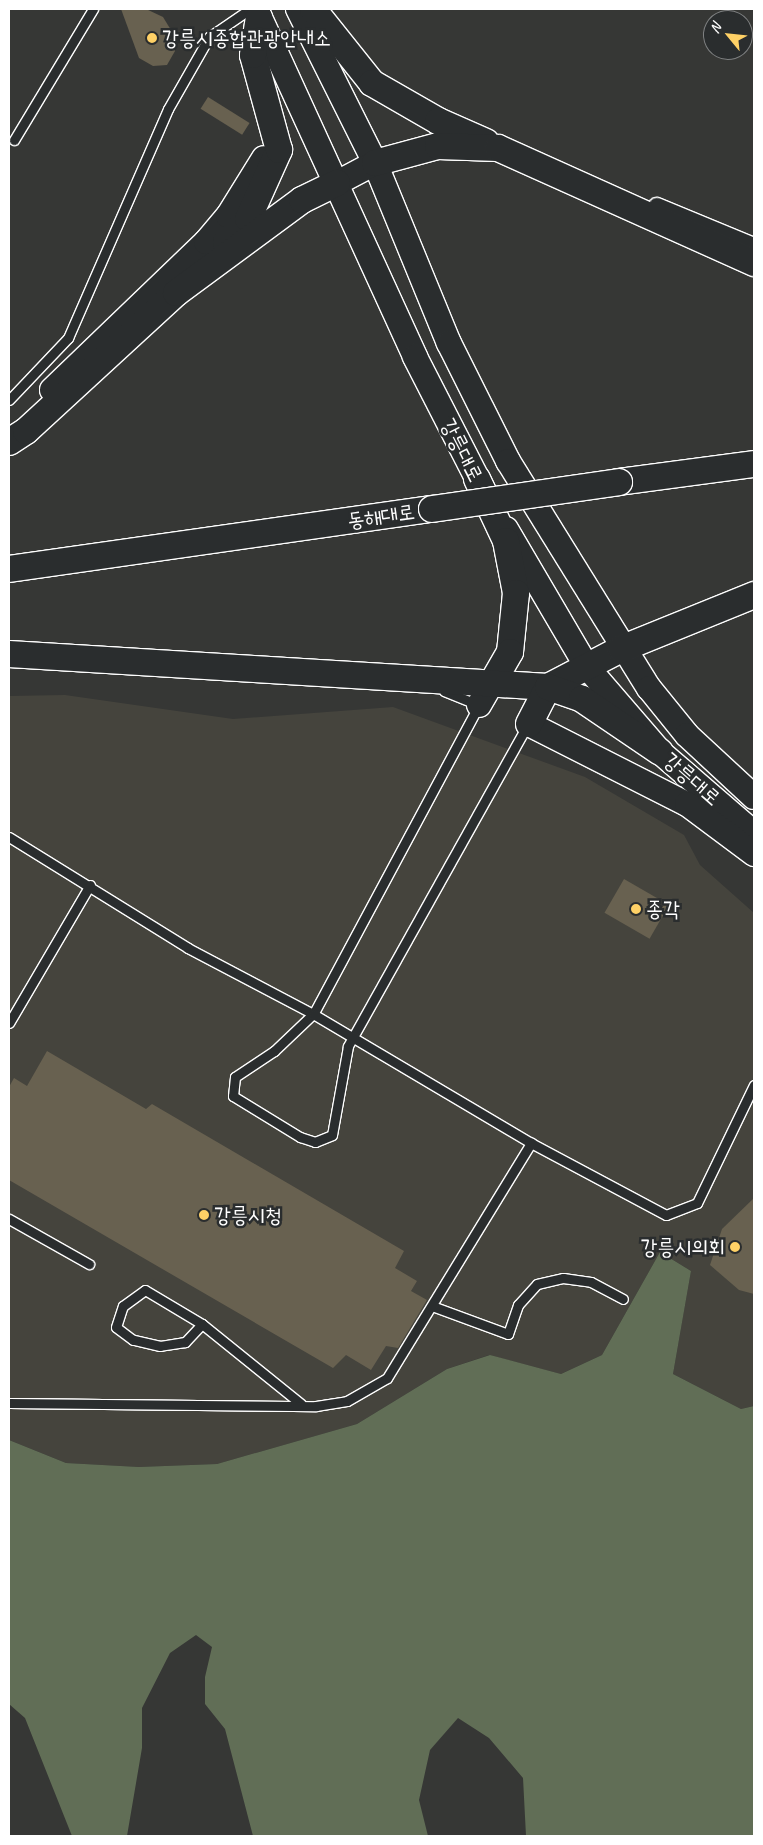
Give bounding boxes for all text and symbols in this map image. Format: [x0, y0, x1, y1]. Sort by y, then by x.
north arrow [703, 10, 753, 60]
text: N [706, 20, 725, 36]
place label: 강릉시종합관광안내소 [162, 25, 331, 51]
marker: 강릉시종합관광안내소 [146, 32, 158, 44]
street label: 강릉대로 [435, 414, 489, 486]
street label: 동해대로 [346, 499, 416, 533]
street label: 강릉대로 [658, 747, 726, 811]
place label: 종각 [646, 896, 680, 922]
marker: 종각 [630, 903, 642, 915]
place label: 강릉시청 [214, 1202, 282, 1228]
marker: 강릉시청 [198, 1209, 210, 1221]
place label: 강릉시의회 [641, 1234, 725, 1260]
marker: 강릉시의회 [729, 1241, 741, 1253]

